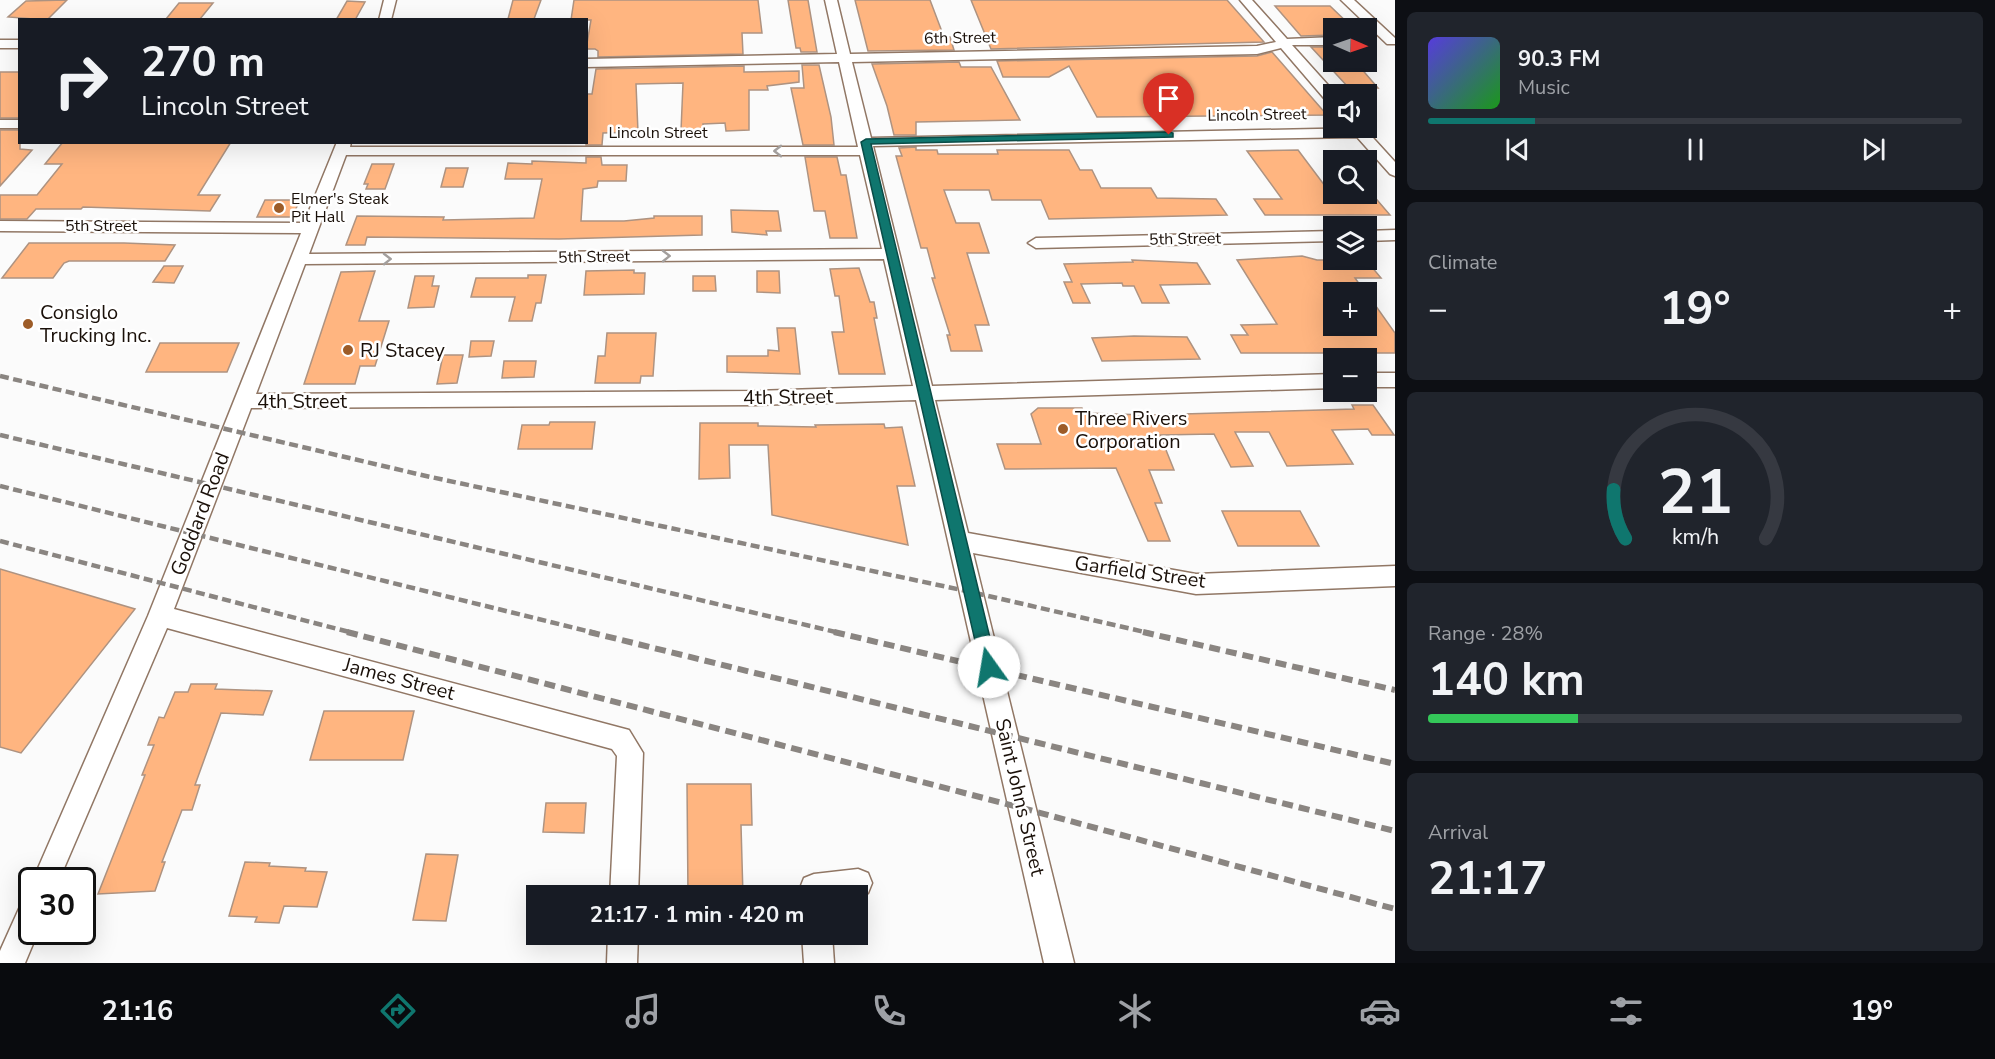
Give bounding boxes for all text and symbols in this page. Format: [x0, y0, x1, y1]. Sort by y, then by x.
north arrow [1323, 18, 1377, 72]
map controls [1323, 18, 1377, 402]
street label: 6th Street [924, 26, 997, 50]
text: 270 m [141, 34, 265, 91]
icon: right [42, 42, 120, 120]
text: 90.3 FM [1518, 44, 1600, 74]
pin [1143, 73, 1194, 135]
text: Music [1518, 74, 1570, 101]
icon: arrive [1152, 82, 1185, 115]
button: sound [1323, 84, 1377, 138]
text: Lincoln Street [141, 88, 308, 125]
street label: Lincoln Street [1207, 103, 1307, 127]
street label: Lincoln Street [608, 122, 708, 144]
icon: previous [1501, 133, 1534, 166]
icon: pause [1679, 133, 1712, 166]
icon: next [1857, 133, 1890, 166]
one-way arrow [774, 145, 783, 157]
button: search [1323, 150, 1377, 204]
place label: Elmer's Steak Pit Hall [291, 188, 390, 228]
marker: Elmer's Steak Pit Hall [272, 201, 286, 215]
street label: 5th Street [65, 215, 137, 237]
button: layers [1323, 216, 1377, 270]
street label: 5th Street [1149, 227, 1222, 251]
street label: 5th Street [558, 245, 631, 269]
text: Climate [1428, 249, 1497, 276]
one-way arrow [661, 250, 670, 262]
one-way arrow [382, 253, 391, 265]
text: 19° [1659, 279, 1731, 340]
button: + [1323, 282, 1377, 336]
text: − [1428, 287, 1448, 332]
text: + [1942, 287, 1962, 332]
place label: Consiglo Trucking Inc. [40, 299, 152, 349]
marker: Consiglo Trucking Inc. [21, 317, 35, 331]
place label: RJ Stacey [360, 337, 445, 364]
marker: RJ Stacey [341, 343, 355, 357]
button: − [1323, 348, 1377, 402]
street label: 4th Street [743, 383, 834, 411]
street label: 4th Street [257, 388, 348, 415]
place label: Three Rivers Corporation [1075, 405, 1187, 455]
marker: Three Rivers Corporation [1056, 422, 1070, 436]
street label: Goddard Road [164, 449, 236, 579]
text: 21 [1658, 450, 1732, 535]
text: km/h [1671, 522, 1719, 552]
street label: Garfield Street [1073, 549, 1208, 595]
text: Range · 28% [1428, 620, 1543, 647]
position arrow [957, 635, 1021, 699]
text: 140 km [1428, 650, 1585, 711]
street label: James Street [339, 651, 459, 707]
street label: Saint Johns Street [989, 716, 1051, 879]
text: Arrival [1428, 819, 1488, 846]
text: 21:17 [1428, 849, 1547, 910]
speed limit sign: 30 [18, 867, 96, 945]
text: 21:17 · 1 min · 420 m [590, 900, 804, 930]
icon: directions [377, 990, 419, 1032]
icon: music [622, 990, 664, 1032]
icon: phone [868, 990, 910, 1032]
icon: climate [1114, 990, 1156, 1032]
icon: car [1359, 990, 1401, 1032]
icon: filters [1605, 990, 1647, 1032]
text: 21:16 [102, 993, 173, 1030]
text: 19° [1850, 993, 1893, 1030]

